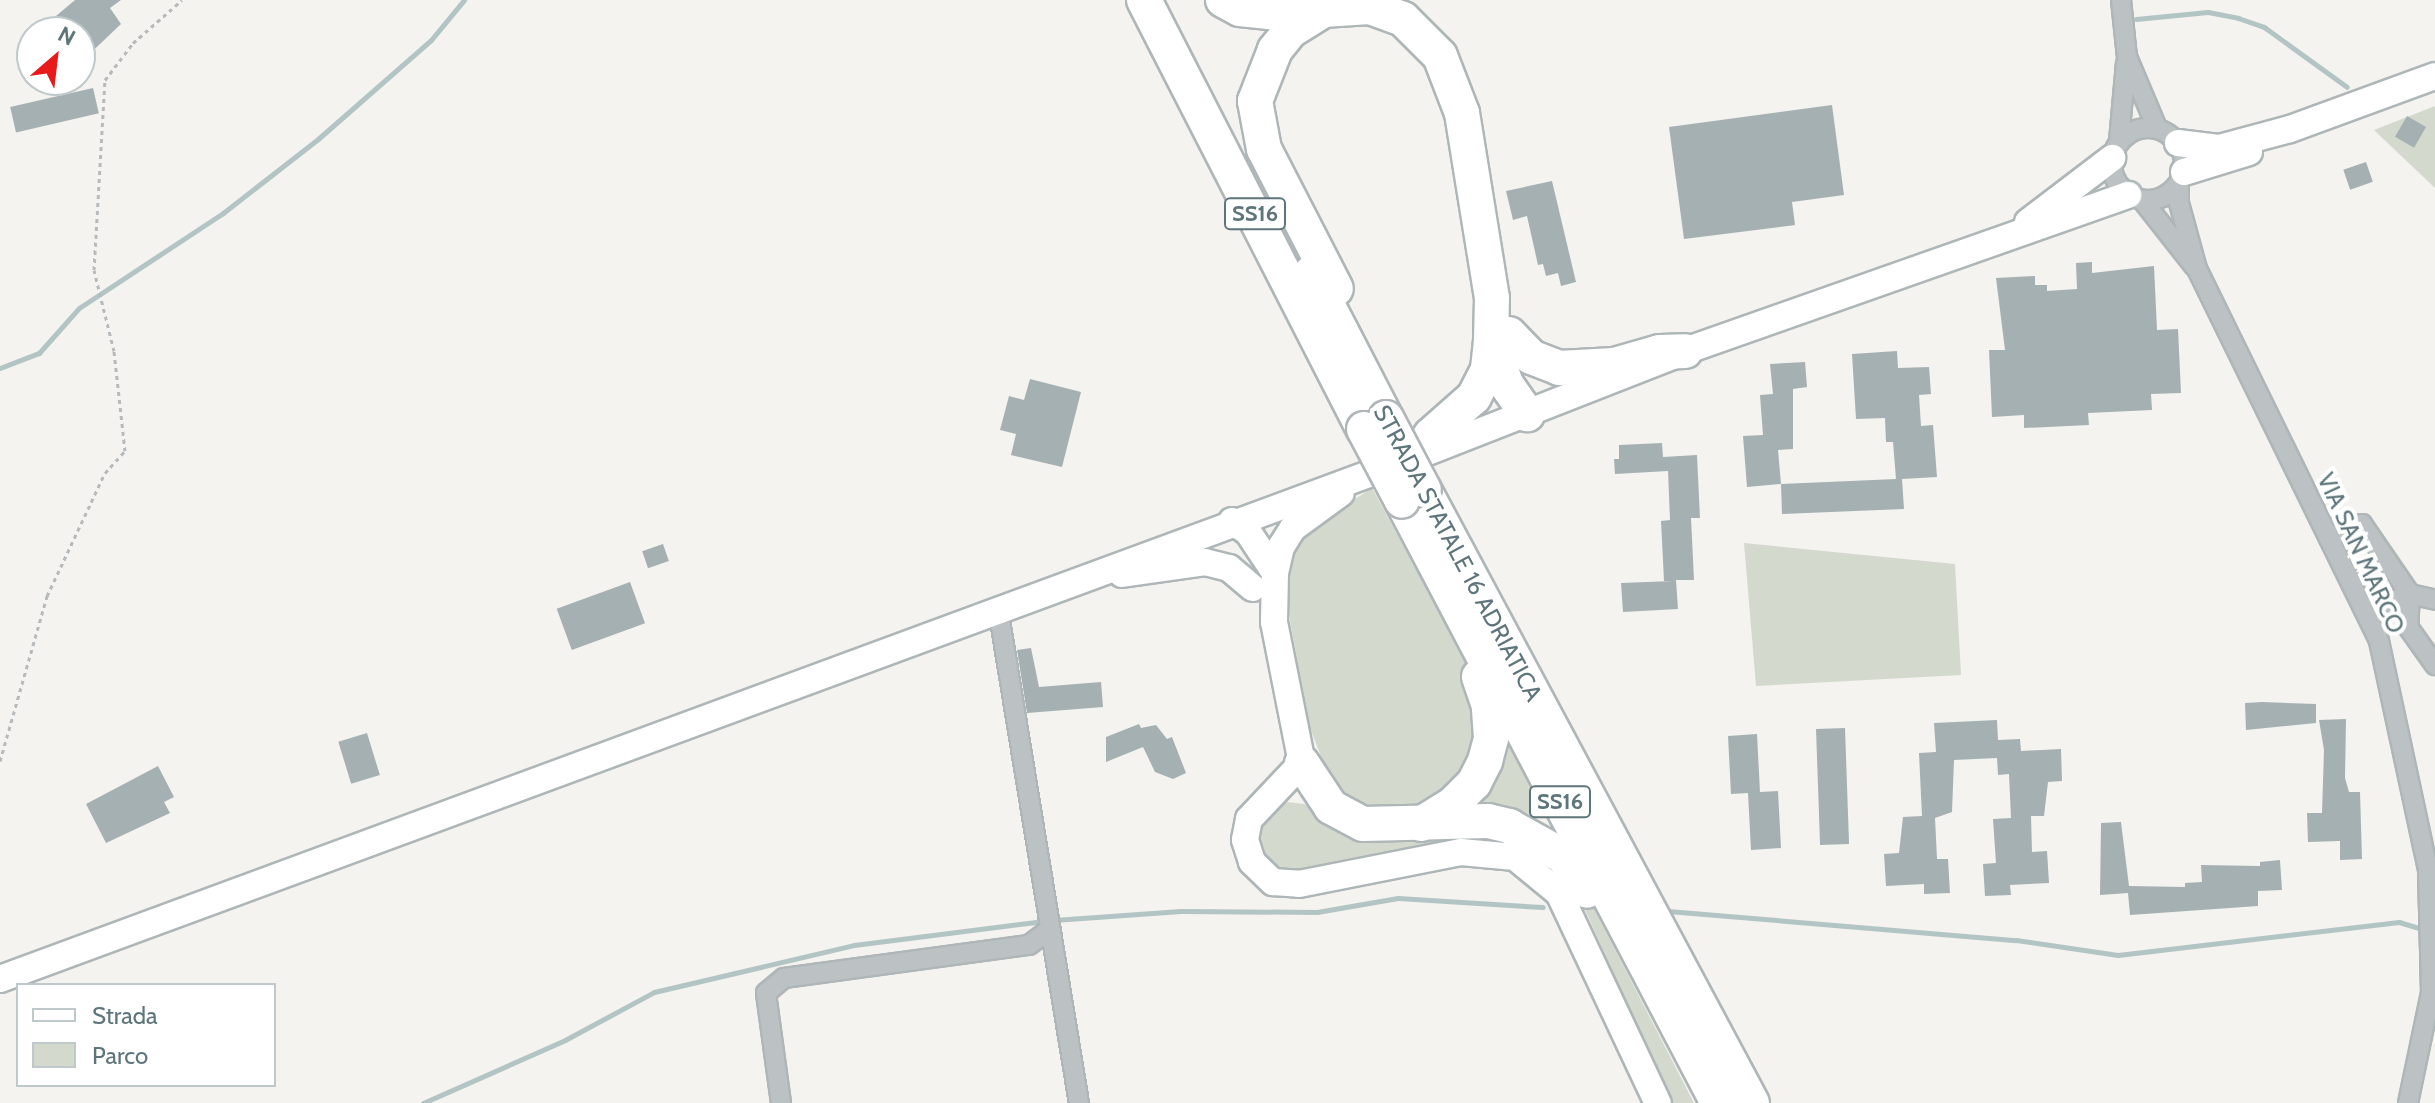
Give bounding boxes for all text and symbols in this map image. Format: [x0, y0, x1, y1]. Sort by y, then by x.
north arrow [16, 16, 96, 96]
text: N [53, 21, 80, 52]
road number: SS16 [1223, 196, 1287, 232]
street label: STRADA STATALE 16 ADRIATICA [1368, 400, 1548, 706]
street label: VIA SAN MARCO [2311, 468, 2411, 638]
road number: SS16 [1528, 784, 1592, 820]
legend [16, 983, 276, 1087]
text: Strada [92, 1001, 158, 1030]
text: Parco [92, 1041, 148, 1070]

